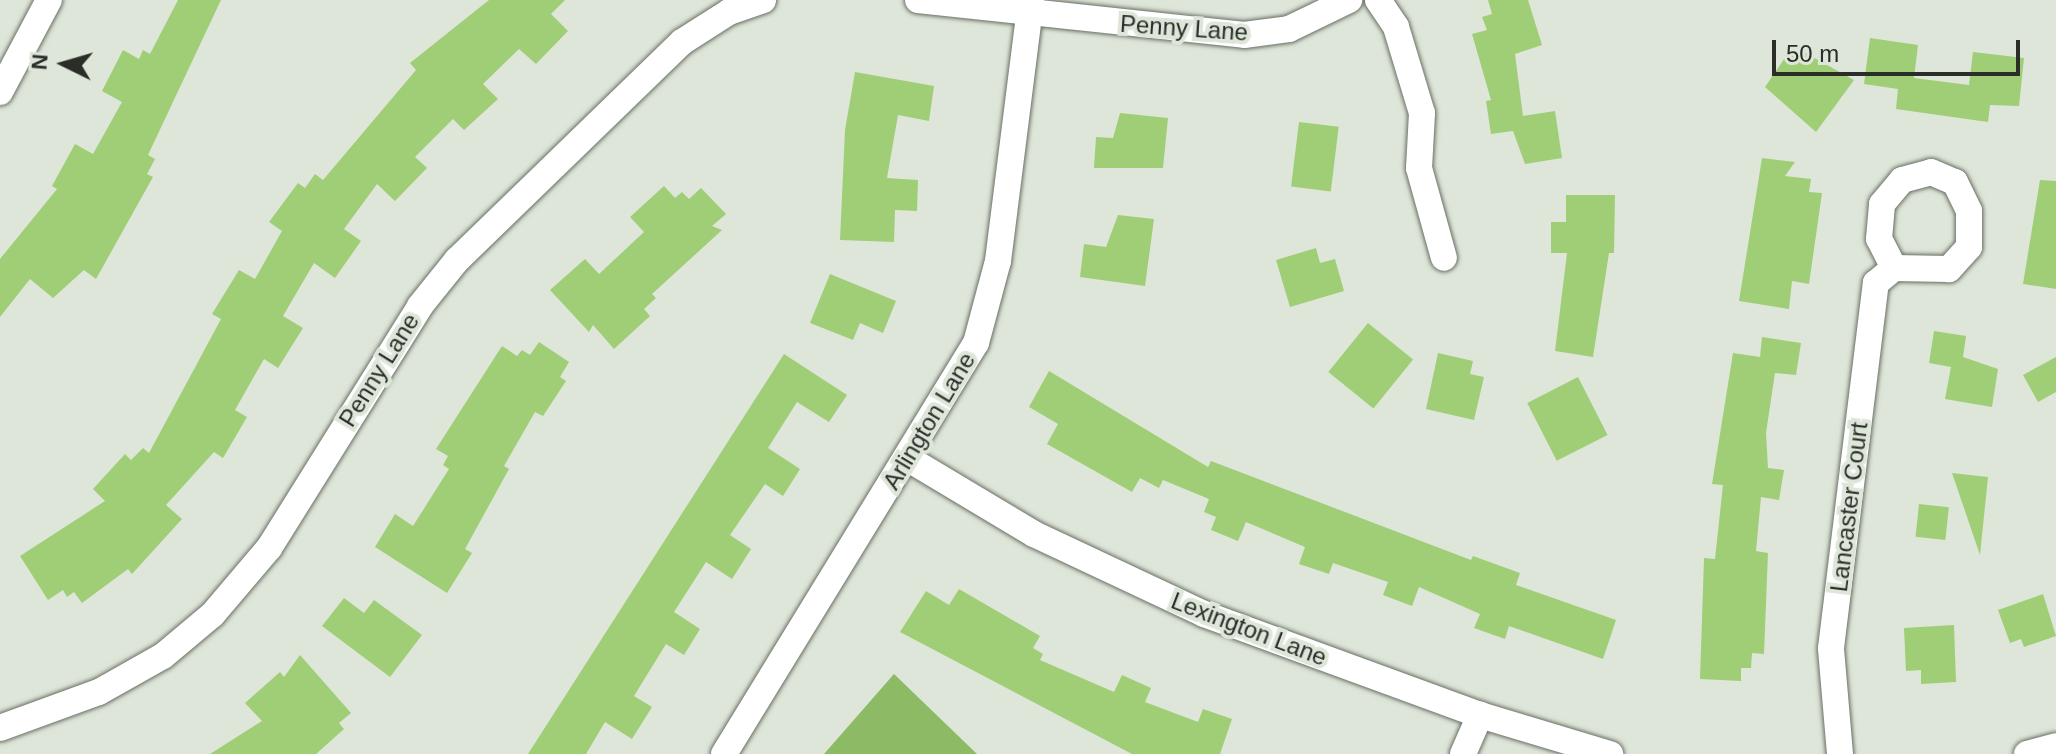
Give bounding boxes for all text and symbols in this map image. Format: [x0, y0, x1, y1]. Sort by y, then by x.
street label: Penny Lane [1119, 9, 1249, 47]
north arrow [24, 24, 104, 104]
scale bar [1776, 24, 2024, 74]
text: 50 m [1786, 40, 1839, 67]
text: N [26, 53, 53, 71]
street label: Penny Lane [333, 308, 425, 432]
street label: Arlington Lane [877, 347, 981, 495]
street label: Lancaster Court [1824, 421, 1874, 593]
street label: Lexington Lane [1167, 586, 1331, 672]

